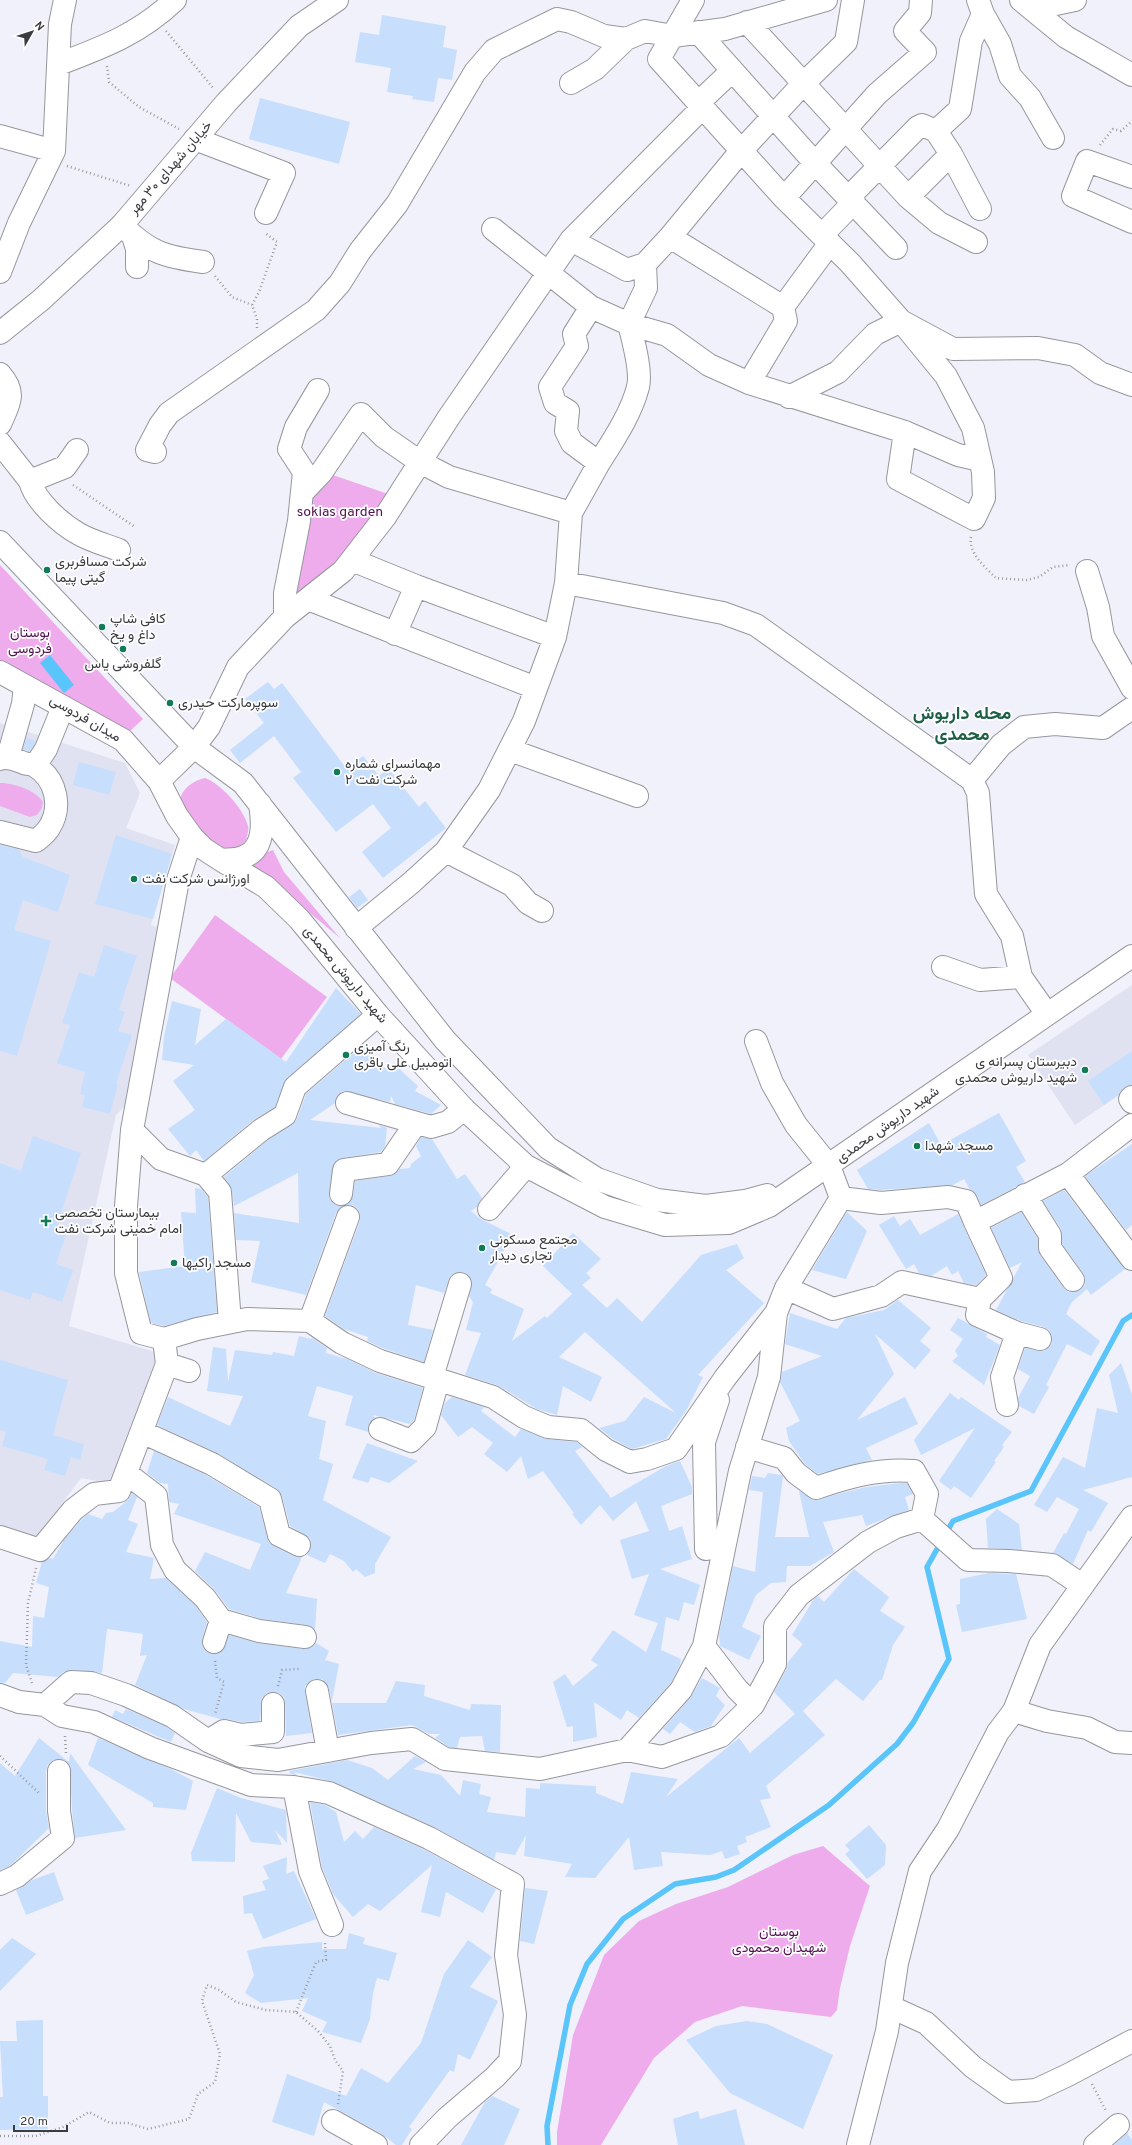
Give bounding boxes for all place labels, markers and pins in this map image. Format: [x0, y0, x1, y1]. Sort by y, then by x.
place label: شرکت مسافربری گیتی پیما [55, 554, 147, 587]
marker: شرکت مسافربری گیتی پیما [42, 565, 52, 575]
place label: کافی شاپ داغ و یخ [110, 611, 166, 645]
marker: کافی شاپ داغ و یخ [97, 622, 107, 632]
marker: گلفروشی یاس [118, 644, 128, 654]
place label: گلفروشی یاس [84, 656, 162, 673]
place label: سوپرمارکت حیدری [178, 695, 278, 712]
marker: سوپرمارکت حیدری [165, 698, 175, 708]
place label: مهمانسرای شماره ۲ شرکت نفت [345, 756, 441, 789]
marker: مهمانسرای شماره ۲ شرکت نفت [332, 767, 342, 777]
place label: اورژانس شرکت نفت [142, 871, 250, 888]
marker: اورژانس شرکت نفت [129, 874, 139, 884]
place label: رنگ آمیزی اتومبیل علی باقری [354, 1039, 452, 1072]
marker: رنگ آمیزی اتومبیل علی باقری [341, 1050, 351, 1060]
place label: دبیرستان پسرانه ی شهید داریوش محمدی [955, 1054, 1077, 1087]
marker: دبیرستان پسرانه ی شهید داریوش محمدی [1080, 1065, 1090, 1075]
place label: مسجد شهدا [925, 1138, 993, 1155]
marker: مسجد شهدا [912, 1141, 922, 1151]
place label: بیمارستان تخصصی امام خمینی شرکت نفت [55, 1205, 182, 1238]
marker: بیمارستان تخصصی امام خمینی شرکت نفت [40, 1215, 52, 1227]
place label: مجتمع مسکونی تجاری دیدار [489, 1232, 578, 1265]
marker: مجتمع مسکونی تجاری دیدار [477, 1243, 487, 1253]
place label: مسجد راکیها [182, 1255, 251, 1272]
marker: مسجد راکیها [169, 1258, 179, 1268]

